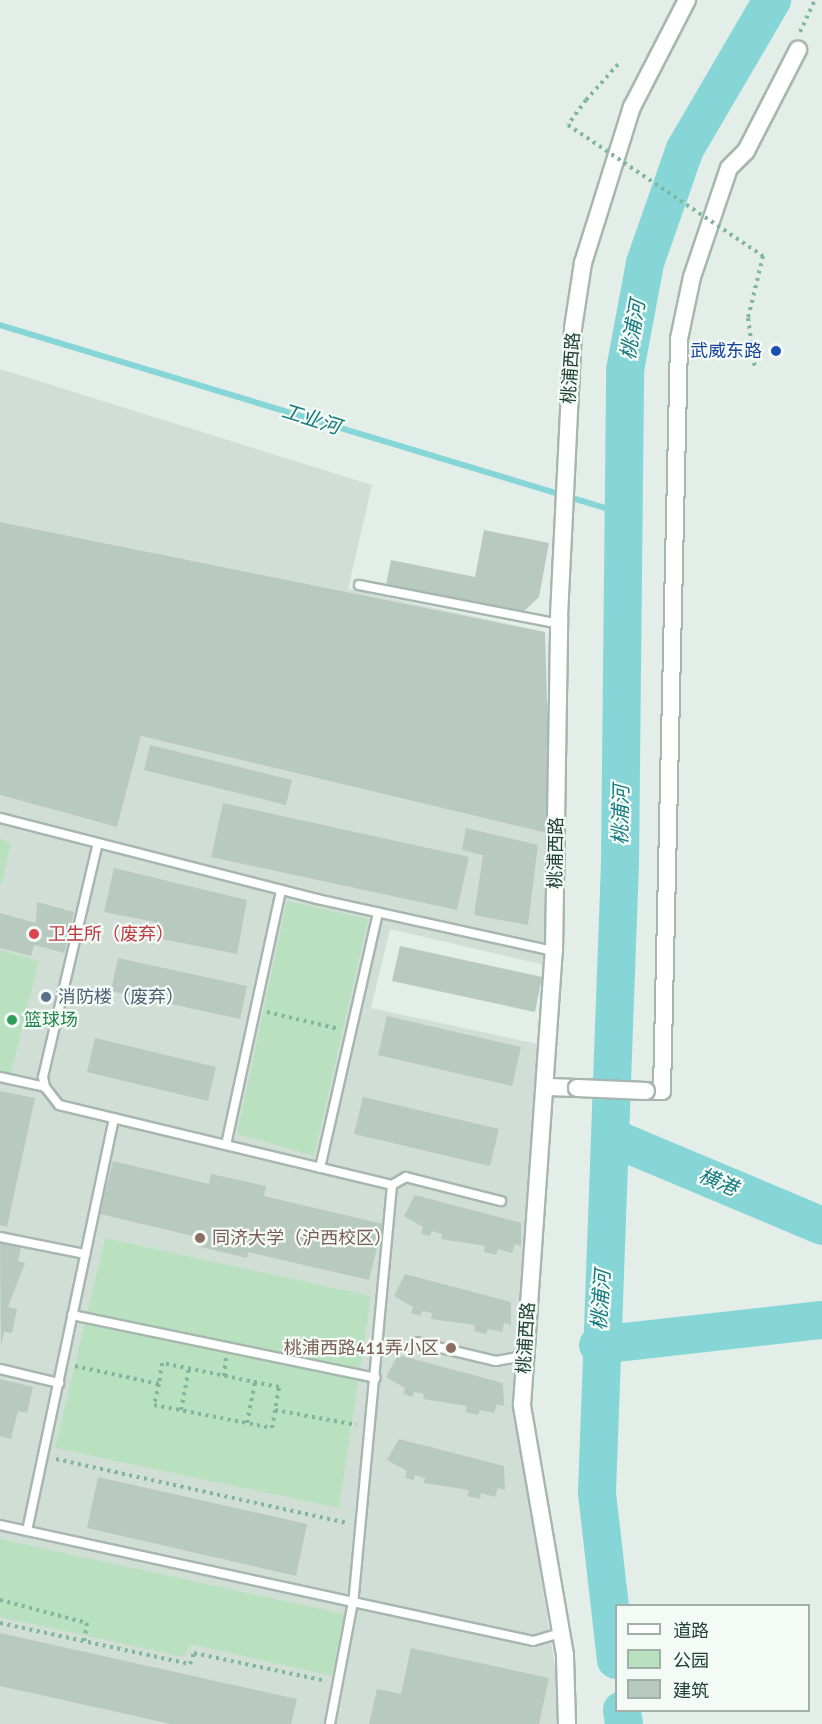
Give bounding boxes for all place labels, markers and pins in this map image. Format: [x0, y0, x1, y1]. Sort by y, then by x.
place label: 武威东路 [690, 340, 762, 362]
marker: 武威东路 [767, 342, 785, 360]
place label: 卫生所（废弃） [48, 923, 174, 945]
marker: 卫生所（废弃） [25, 925, 43, 943]
place label: 消防楼（废弃） [58, 986, 184, 1008]
marker: 消防楼（废弃） [39, 990, 53, 1004]
place label: 篮球场 [24, 1009, 78, 1031]
marker: 篮球场 [5, 1013, 19, 1027]
place label: 同济大学（沪西校区） [212, 1227, 392, 1249]
marker: 同济大学（沪西校区） [193, 1231, 207, 1245]
place label: 桃浦西路411弄小区 [284, 1337, 439, 1359]
marker: 桃浦西路411弄小区 [444, 1341, 458, 1355]

